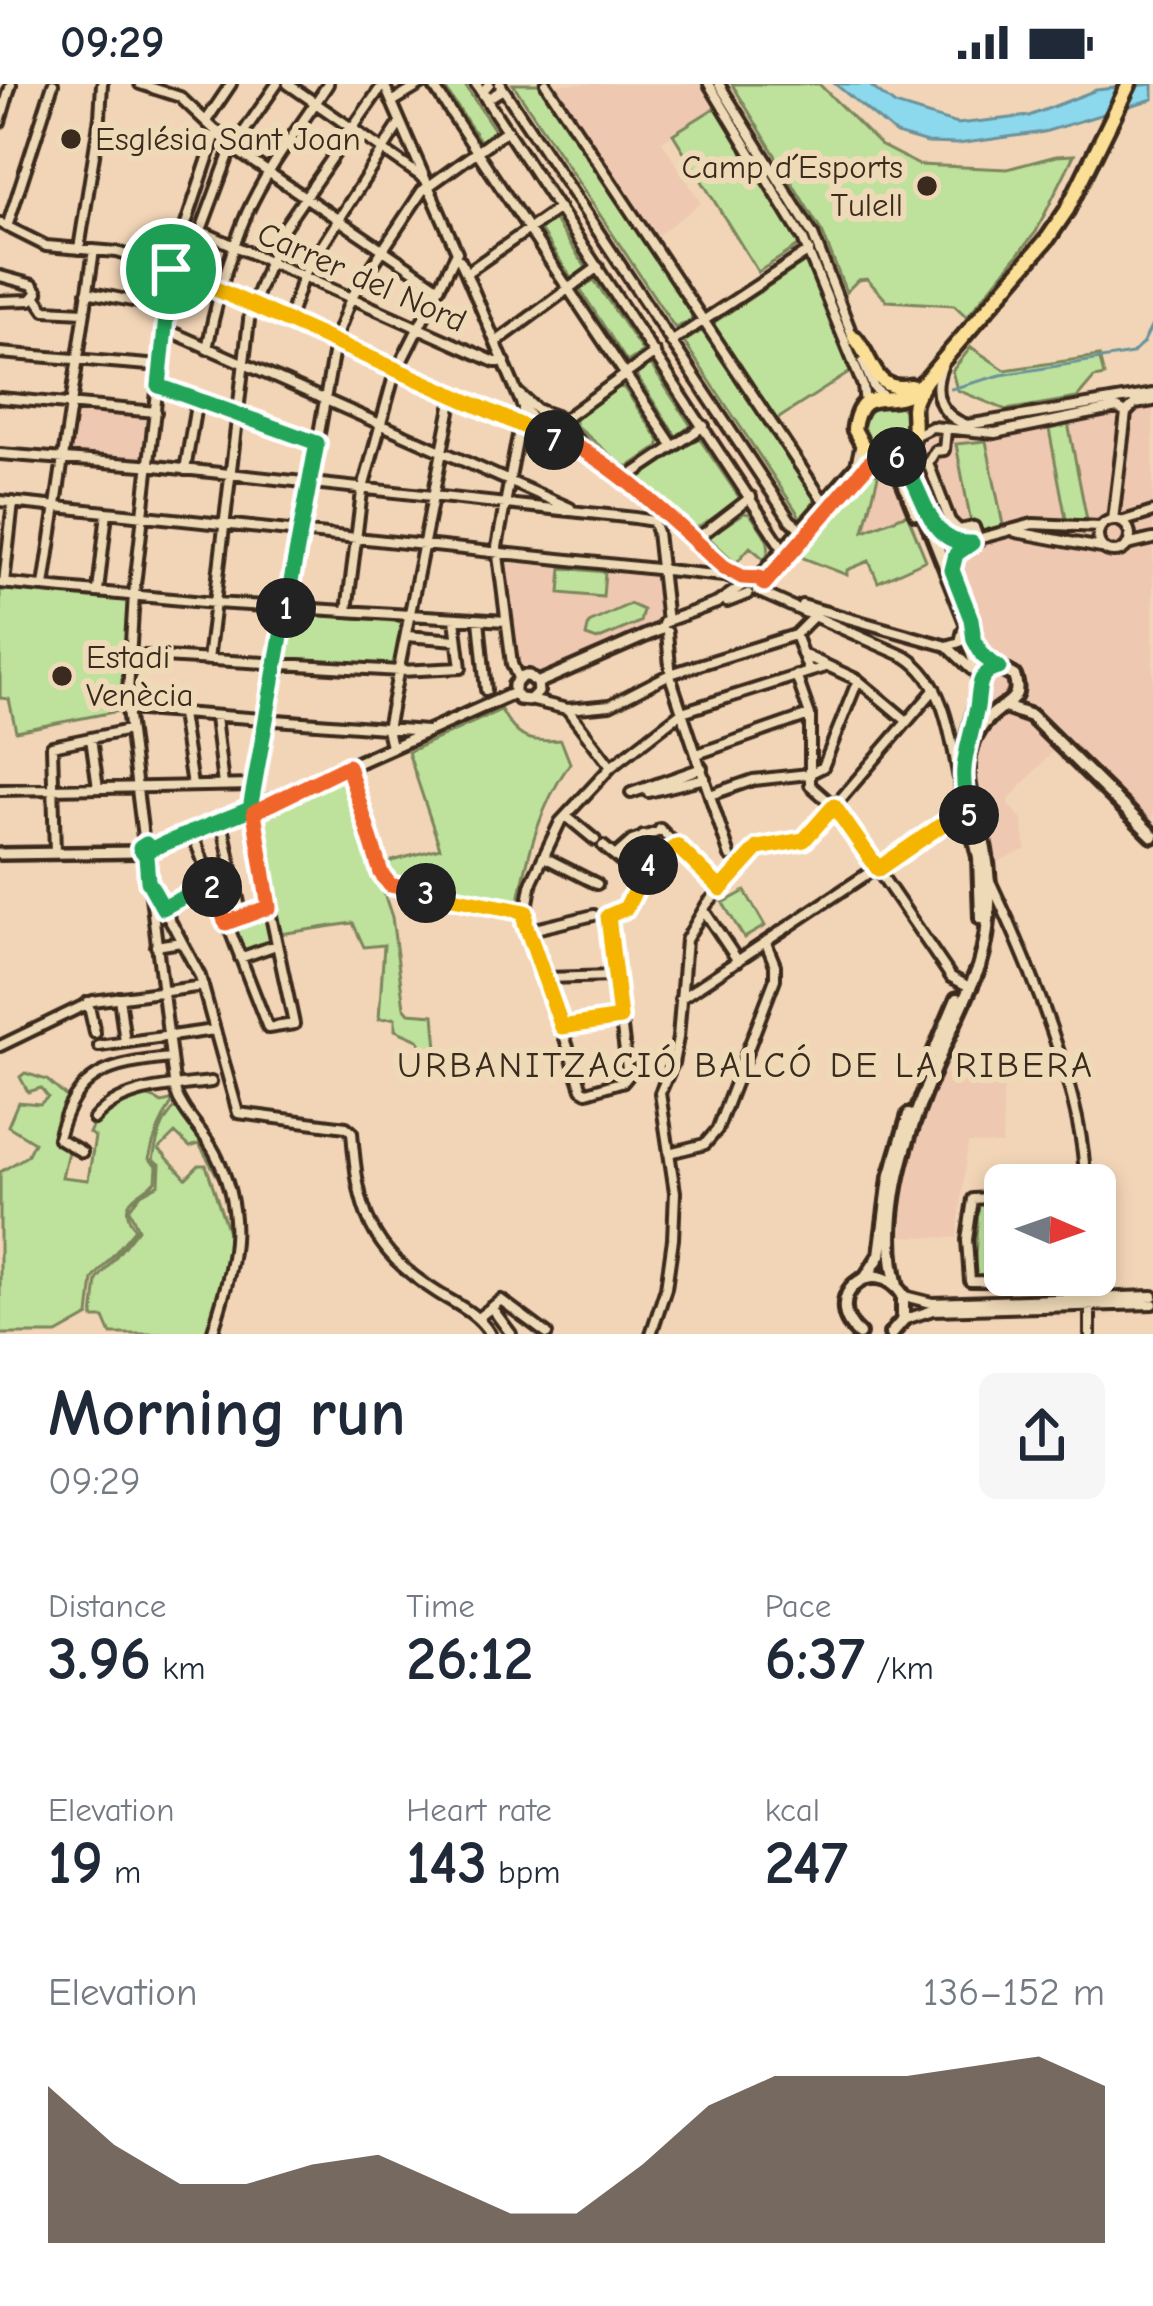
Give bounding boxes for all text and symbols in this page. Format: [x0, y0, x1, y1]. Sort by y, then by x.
text: 09:29 [60, 16, 165, 68]
place label: Església Sant Joan [95, 120, 361, 158]
marker: Església Sant Joan [58, 126, 84, 152]
place label: Camp d´Esports Tulell [682, 148, 903, 224]
marker: Camp d´Esports Tulell [914, 173, 940, 199]
street label: Carrer del Nord [252, 214, 472, 340]
pin [120, 218, 222, 320]
icon: arrive [138, 236, 204, 302]
pin: 7 [524, 410, 584, 470]
text: 7 [547, 421, 561, 459]
pin: 6 [867, 427, 927, 487]
text: 6 [888, 438, 906, 476]
pin: 1 [256, 578, 316, 638]
text: 1 [280, 589, 292, 627]
place label: Estadi Venècia [86, 638, 193, 714]
marker: Estadi Venècia [49, 663, 75, 689]
pin: 5 [939, 785, 999, 845]
text: 5 [960, 796, 978, 834]
pin: 4 [618, 835, 678, 895]
text: 4 [640, 846, 656, 884]
pin: 2 [182, 857, 242, 917]
pin: 3 [396, 863, 456, 923]
text: 2 [204, 868, 220, 906]
text: 3 [418, 874, 434, 912]
district label: URBANITZACIÓ BALCÓ DE LA RIBERA [397, 1044, 1095, 1086]
north arrow [984, 1164, 1116, 1296]
map controls [984, 1164, 1116, 1296]
button: share [979, 1373, 1105, 1499]
text: Morning run [48, 1376, 406, 1452]
text: 09:29 [48, 1459, 141, 1504]
text: Distance [48, 1587, 166, 1625]
text: Time [406, 1587, 475, 1625]
text: Pace [765, 1587, 831, 1625]
text: 3.96 [48, 1625, 151, 1694]
text: 26:12 [406, 1625, 533, 1694]
text: 6:37 [765, 1625, 865, 1694]
text: km [151, 1649, 206, 1687]
text: /km [865, 1649, 934, 1687]
text: Elevation [48, 1791, 174, 1829]
text: Heart rate [406, 1791, 552, 1829]
text: kcal [765, 1791, 820, 1829]
text: 19 [48, 1829, 103, 1898]
text: 143 [406, 1829, 487, 1898]
text: 247 [765, 1829, 848, 1898]
text: m [103, 1853, 141, 1891]
text: bpm [487, 1853, 561, 1891]
text: Elevation [48, 1970, 197, 2015]
text: 136–152 m [923, 1970, 1105, 2015]

